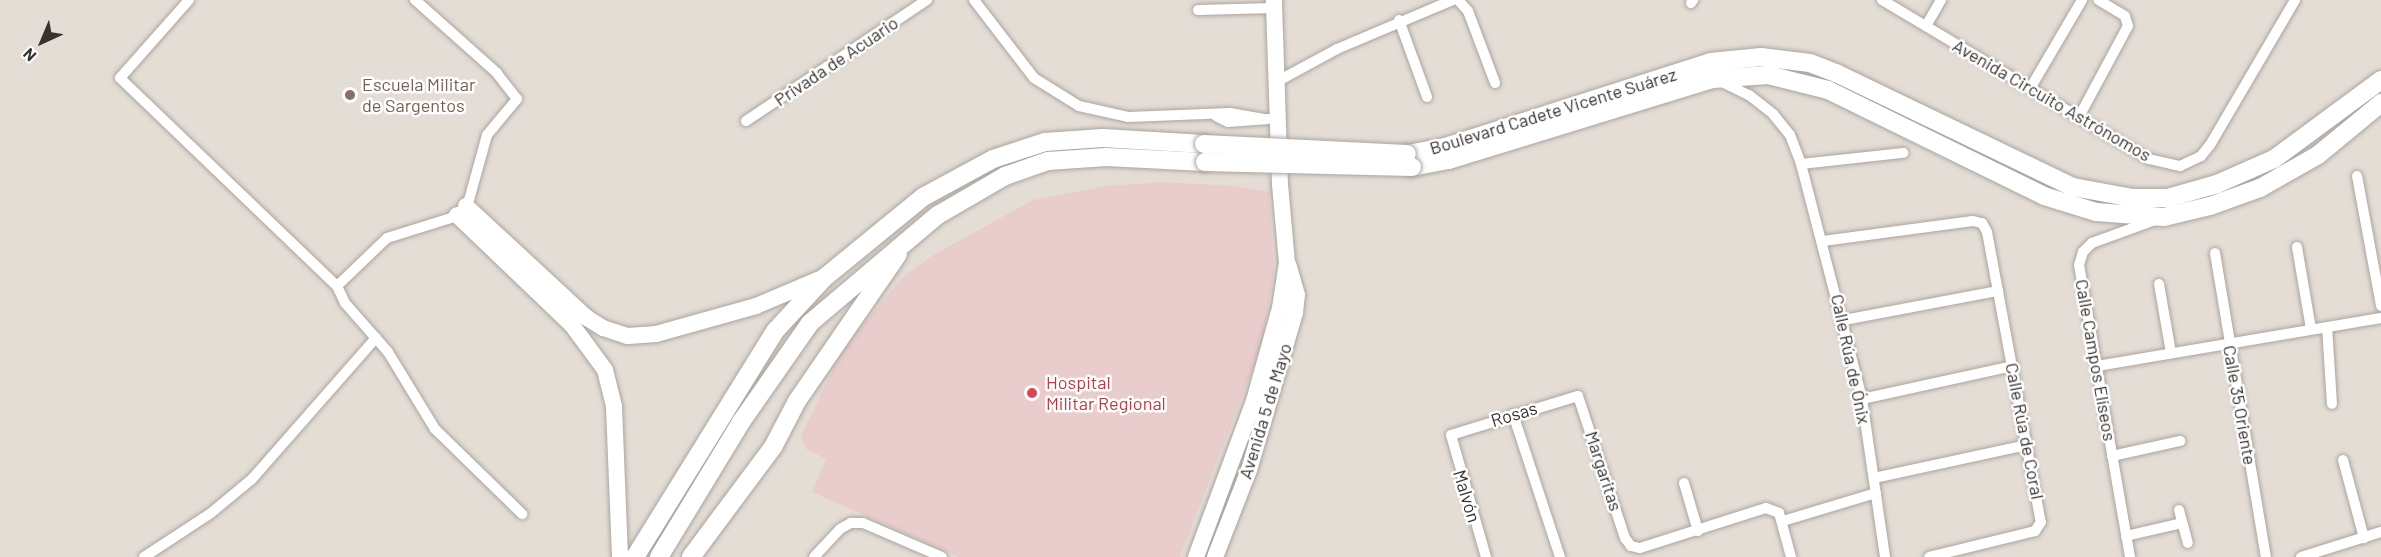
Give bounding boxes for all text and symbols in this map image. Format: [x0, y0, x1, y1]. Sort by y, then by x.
north arrow [12, 12, 72, 72]
street label: Privada de Acuario [770, 12, 902, 110]
street label: Avenida Circuito Astrónomos [1949, 34, 2155, 166]
text: N [19, 45, 40, 66]
street label: Boulevard Cadete Vicente Suárez [1427, 63, 1679, 159]
place label: Escuela Militar de Sargentos [362, 74, 476, 116]
marker: Escuela Militar de Sargentos [343, 88, 357, 102]
street label: Calle Campos Elíseos [2071, 277, 2121, 443]
street label: Calle Rúa de Ónix [1827, 292, 1875, 426]
street label: Avenida 5 de Mayo [1234, 341, 1296, 481]
street label: Calle 35 Oriente [2219, 343, 2261, 467]
street label: Calle Rúa de Coral [2001, 361, 2049, 501]
place label: Hospital Militar Regional [1046, 372, 1166, 415]
marker: Hospital Militar Regional [1023, 384, 1041, 402]
street label: Rosas [1488, 397, 1540, 431]
street label: Margaritas [1581, 428, 1627, 514]
street label: Malvón [1449, 467, 1485, 525]

